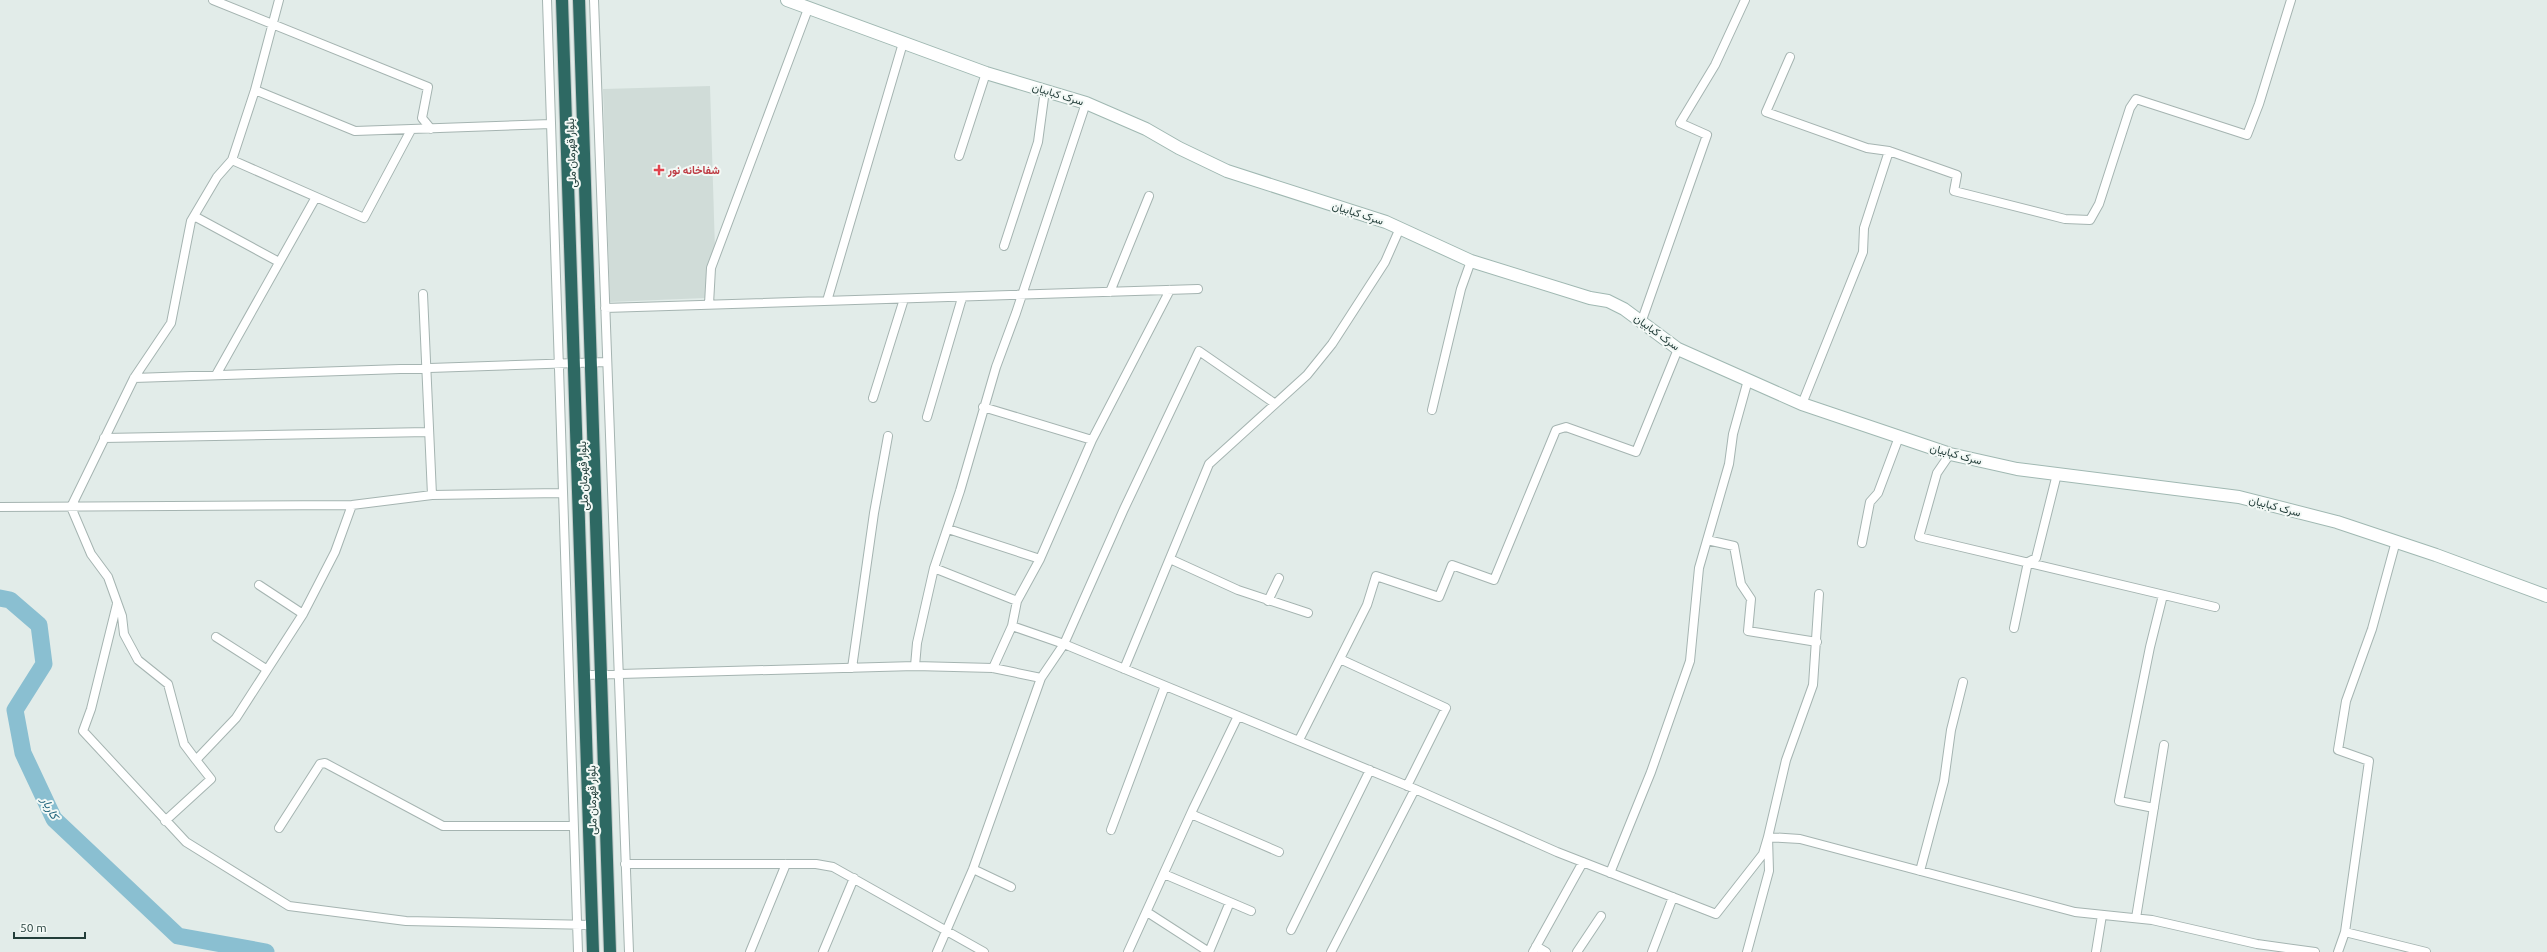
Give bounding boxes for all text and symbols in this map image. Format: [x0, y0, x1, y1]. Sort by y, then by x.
street label: سرک کبابیان [1031, 80, 1085, 109]
street label: بلوار قهرمان ملی [564, 118, 579, 188]
marker: شفاخانه نور [653, 164, 665, 176]
place label: شفاخانه نور [667, 164, 720, 177]
street label: سرک کبابیان [1331, 199, 1385, 228]
street label: سرک کبابیان [1631, 312, 1682, 353]
street label: بلوار قهرمان ملی [576, 441, 591, 511]
street label: سرک کبابیان [1929, 441, 1984, 468]
street label: سرک کبابیان [2248, 493, 2303, 520]
street label: بلوار قهرمان ملی [585, 765, 600, 835]
water label: کاربار [37, 794, 63, 824]
scale bar [14, 914, 85, 940]
text: 50 m [20, 921, 47, 934]

